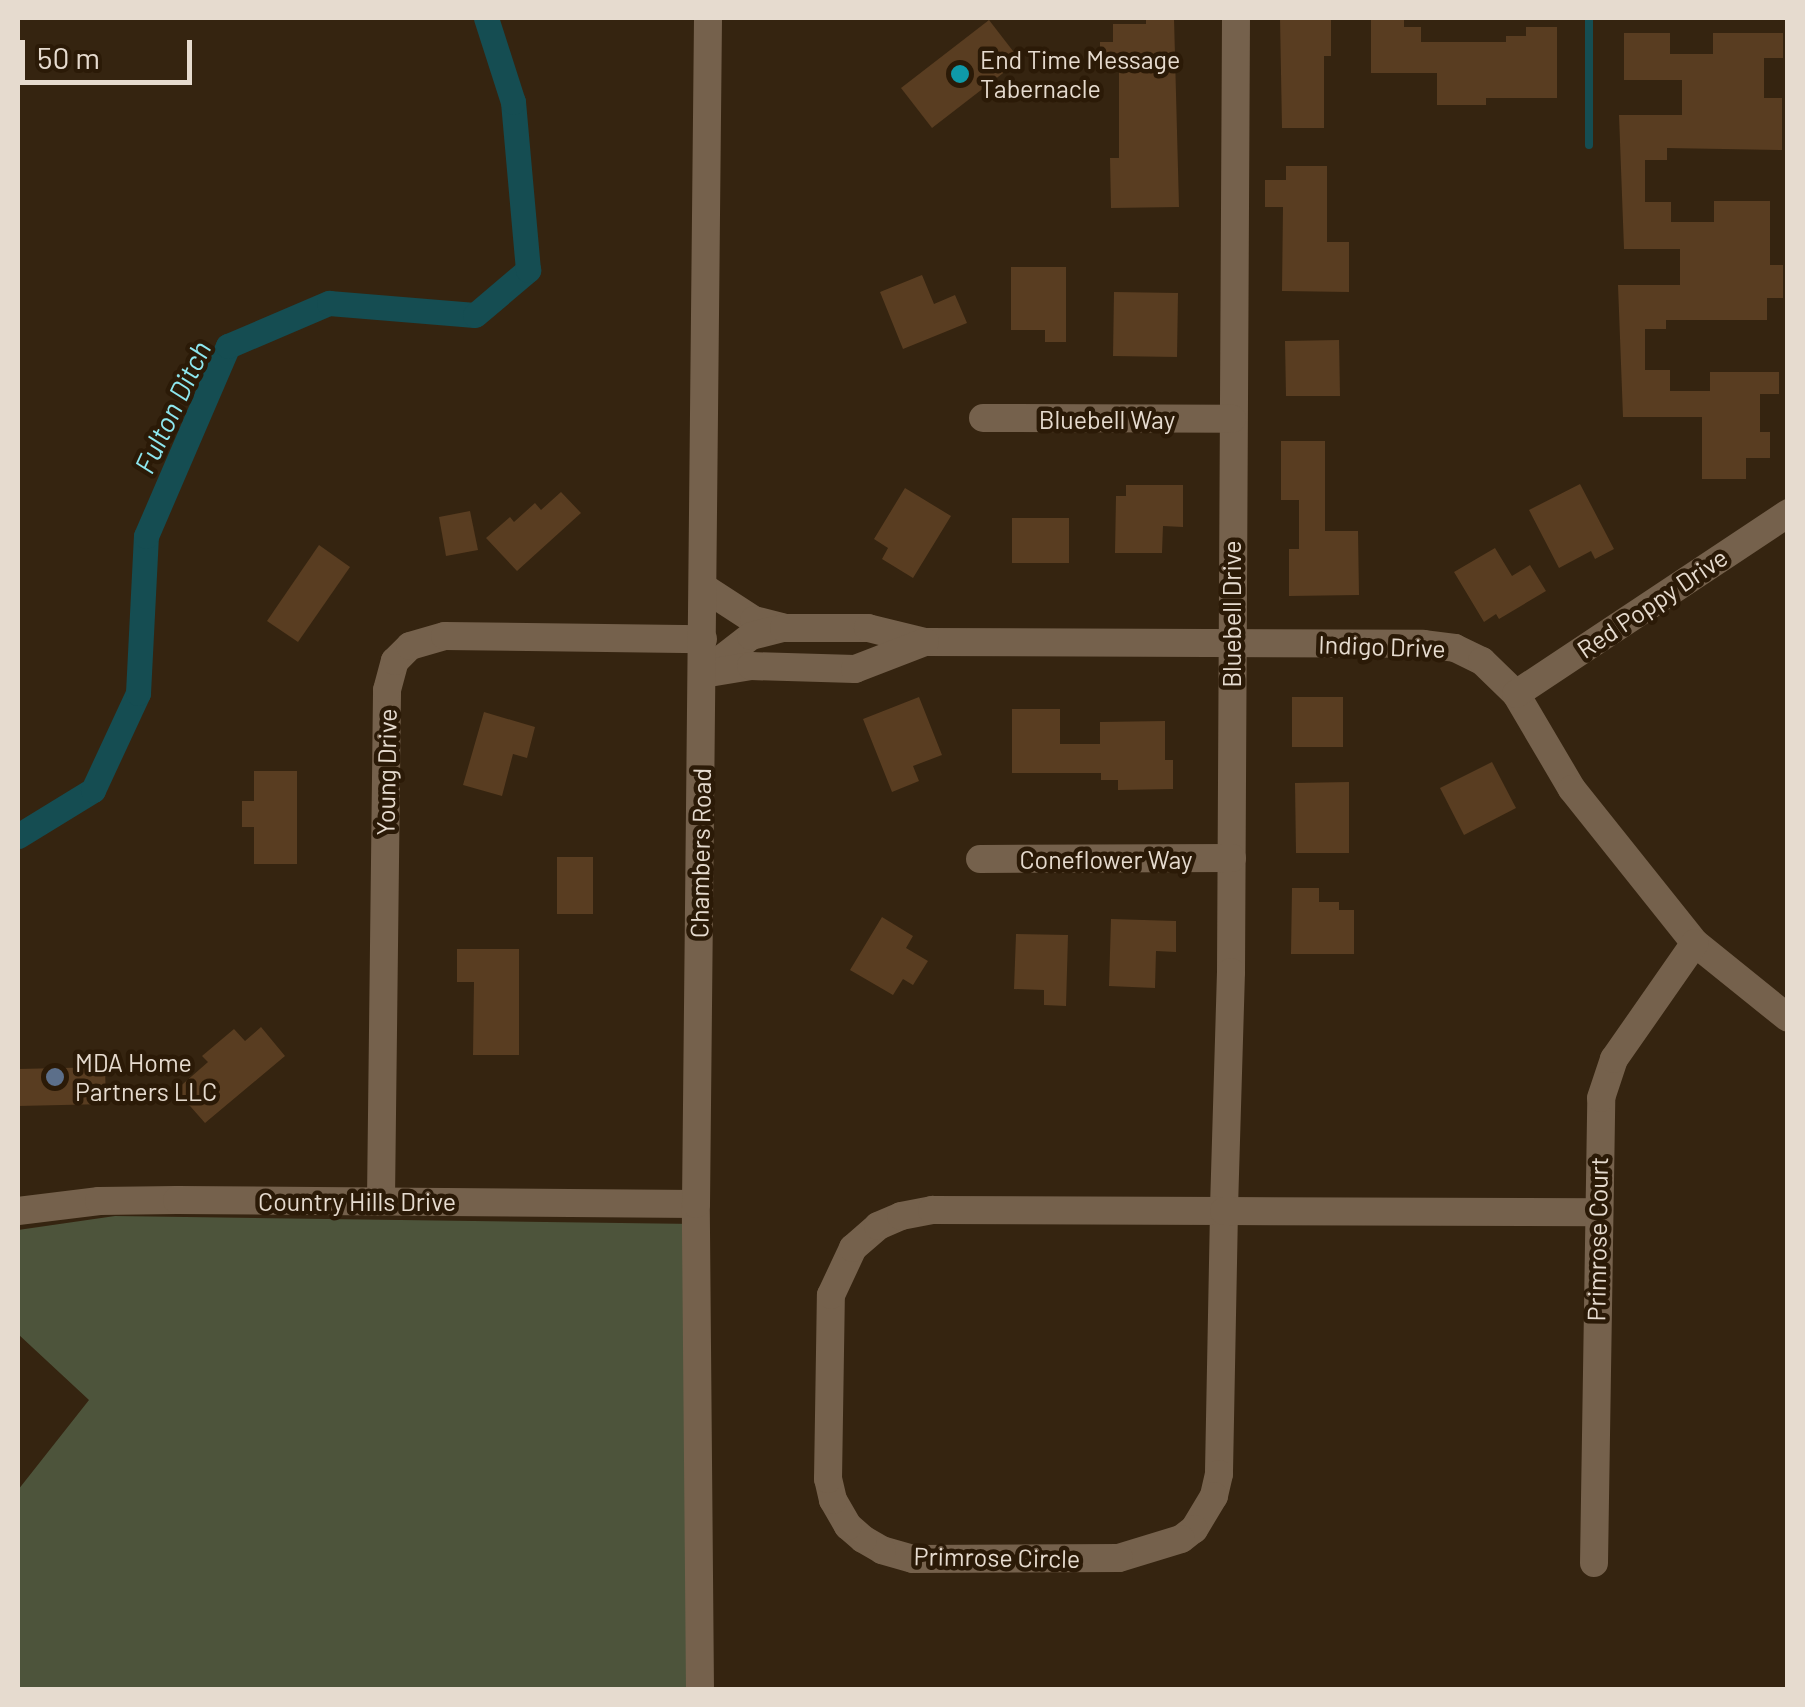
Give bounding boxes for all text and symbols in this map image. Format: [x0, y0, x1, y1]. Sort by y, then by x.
scale bar [25, 20, 198, 82]
text: 50 m [37, 39, 100, 75]
place label: End Time Message Tabernacle [980, 45, 1180, 104]
marker: End Time Message Tabernacle [949, 63, 971, 85]
water label: Fulton Ditch [127, 336, 217, 478]
street label: Bluebell Way [1039, 404, 1175, 434]
street label: Bluebell Drive [1216, 540, 1246, 688]
street label: Red Poppy Drive [1571, 542, 1733, 664]
street label: Indigo Drive [1318, 629, 1446, 663]
street label: Young Drive [370, 708, 402, 836]
street label: Chambers Road [684, 768, 716, 938]
street label: Coneflower Way [1019, 844, 1193, 874]
place label: MDA Home Partners LLC [75, 1048, 217, 1107]
marker: MDA Home Partners LLC [44, 1066, 66, 1088]
street label: Primrose Court [1581, 1156, 1613, 1322]
street label: Country Hills Drive [258, 1186, 456, 1216]
street label: Primrose Circle [914, 1541, 1080, 1573]

